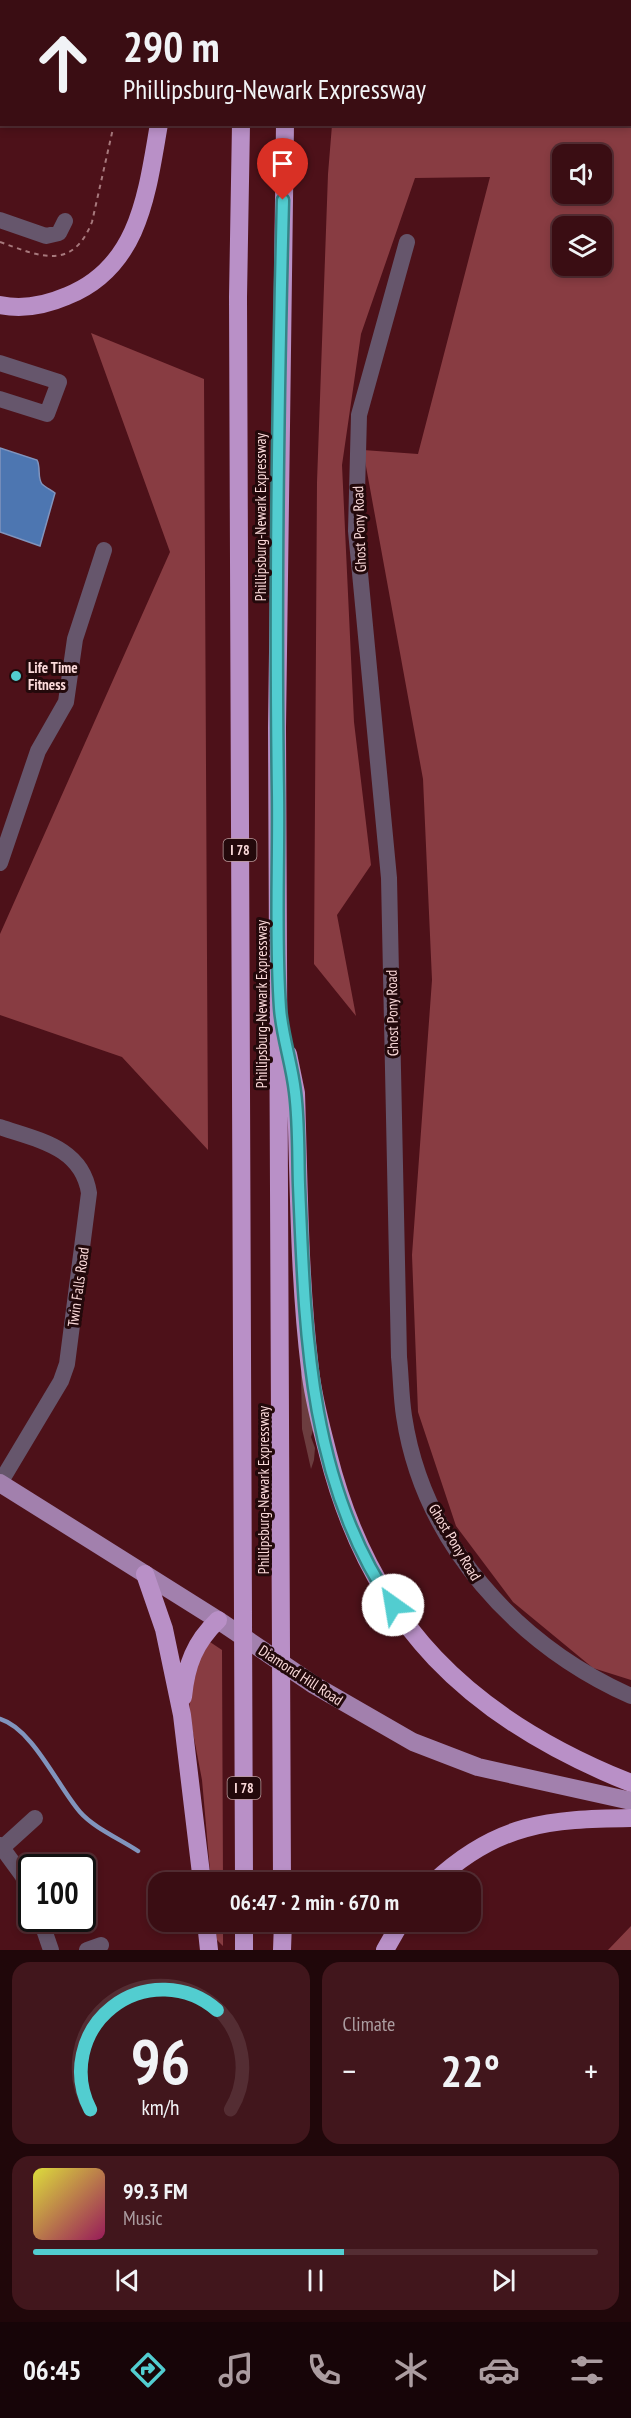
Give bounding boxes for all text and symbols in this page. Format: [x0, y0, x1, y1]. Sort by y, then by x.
text: 290 m [123, 19, 220, 74]
icon: ahead [24, 24, 102, 102]
text: Phillipsburg-Newark Expressway [123, 72, 426, 106]
pin [257, 138, 308, 200]
map controls [552, 144, 612, 276]
button: sound [552, 144, 612, 204]
icon: arrive [266, 147, 299, 180]
button: layers [552, 216, 612, 276]
street label: Phillipsburg-Newark Expressway [251, 433, 270, 601]
street label: Ghost Pony Road [348, 486, 370, 572]
place label: Life Time Fitness [28, 658, 78, 694]
marker: Life Time Fitness [9, 669, 23, 683]
road number: I 78 [224, 839, 256, 861]
street label: Phillipsburg-Newark Expressway [252, 920, 271, 1088]
street label: Ghost Pony Road [382, 970, 402, 1056]
street label: Twin Falls Road [63, 1246, 93, 1328]
street label: Phillipsburg-Newark Expressway [254, 1406, 273, 1574]
street label: Ghost Pony Road [425, 1500, 485, 1584]
position arrow [361, 1573, 425, 1637]
street label: Diamond Hill Road [255, 1641, 347, 1709]
road number: I 78 [228, 1777, 260, 1799]
speed limit sign: 100 [18, 1854, 96, 1932]
text: 06:47 · 2 min · 670 m [230, 1888, 399, 1916]
text: Climate [343, 2011, 395, 2037]
text: 96 [131, 2020, 191, 2101]
text: 22° [441, 2041, 500, 2099]
text: − [343, 2049, 356, 2092]
text: + [584, 2049, 598, 2092]
text: km/h [142, 2093, 180, 2121]
text: 99.3 FM [123, 2177, 188, 2205]
text: Music [123, 2205, 163, 2231]
icon: previous [111, 2264, 144, 2297]
icon: pause [299, 2264, 332, 2297]
icon: next [487, 2264, 520, 2297]
icon: directions [127, 2349, 169, 2391]
icon: music [215, 2349, 257, 2391]
icon: phone [303, 2349, 345, 2391]
icon: climate [390, 2349, 432, 2391]
icon: car [478, 2349, 520, 2391]
icon: filters [566, 2349, 608, 2391]
text: 06:45 [23, 2353, 81, 2387]

